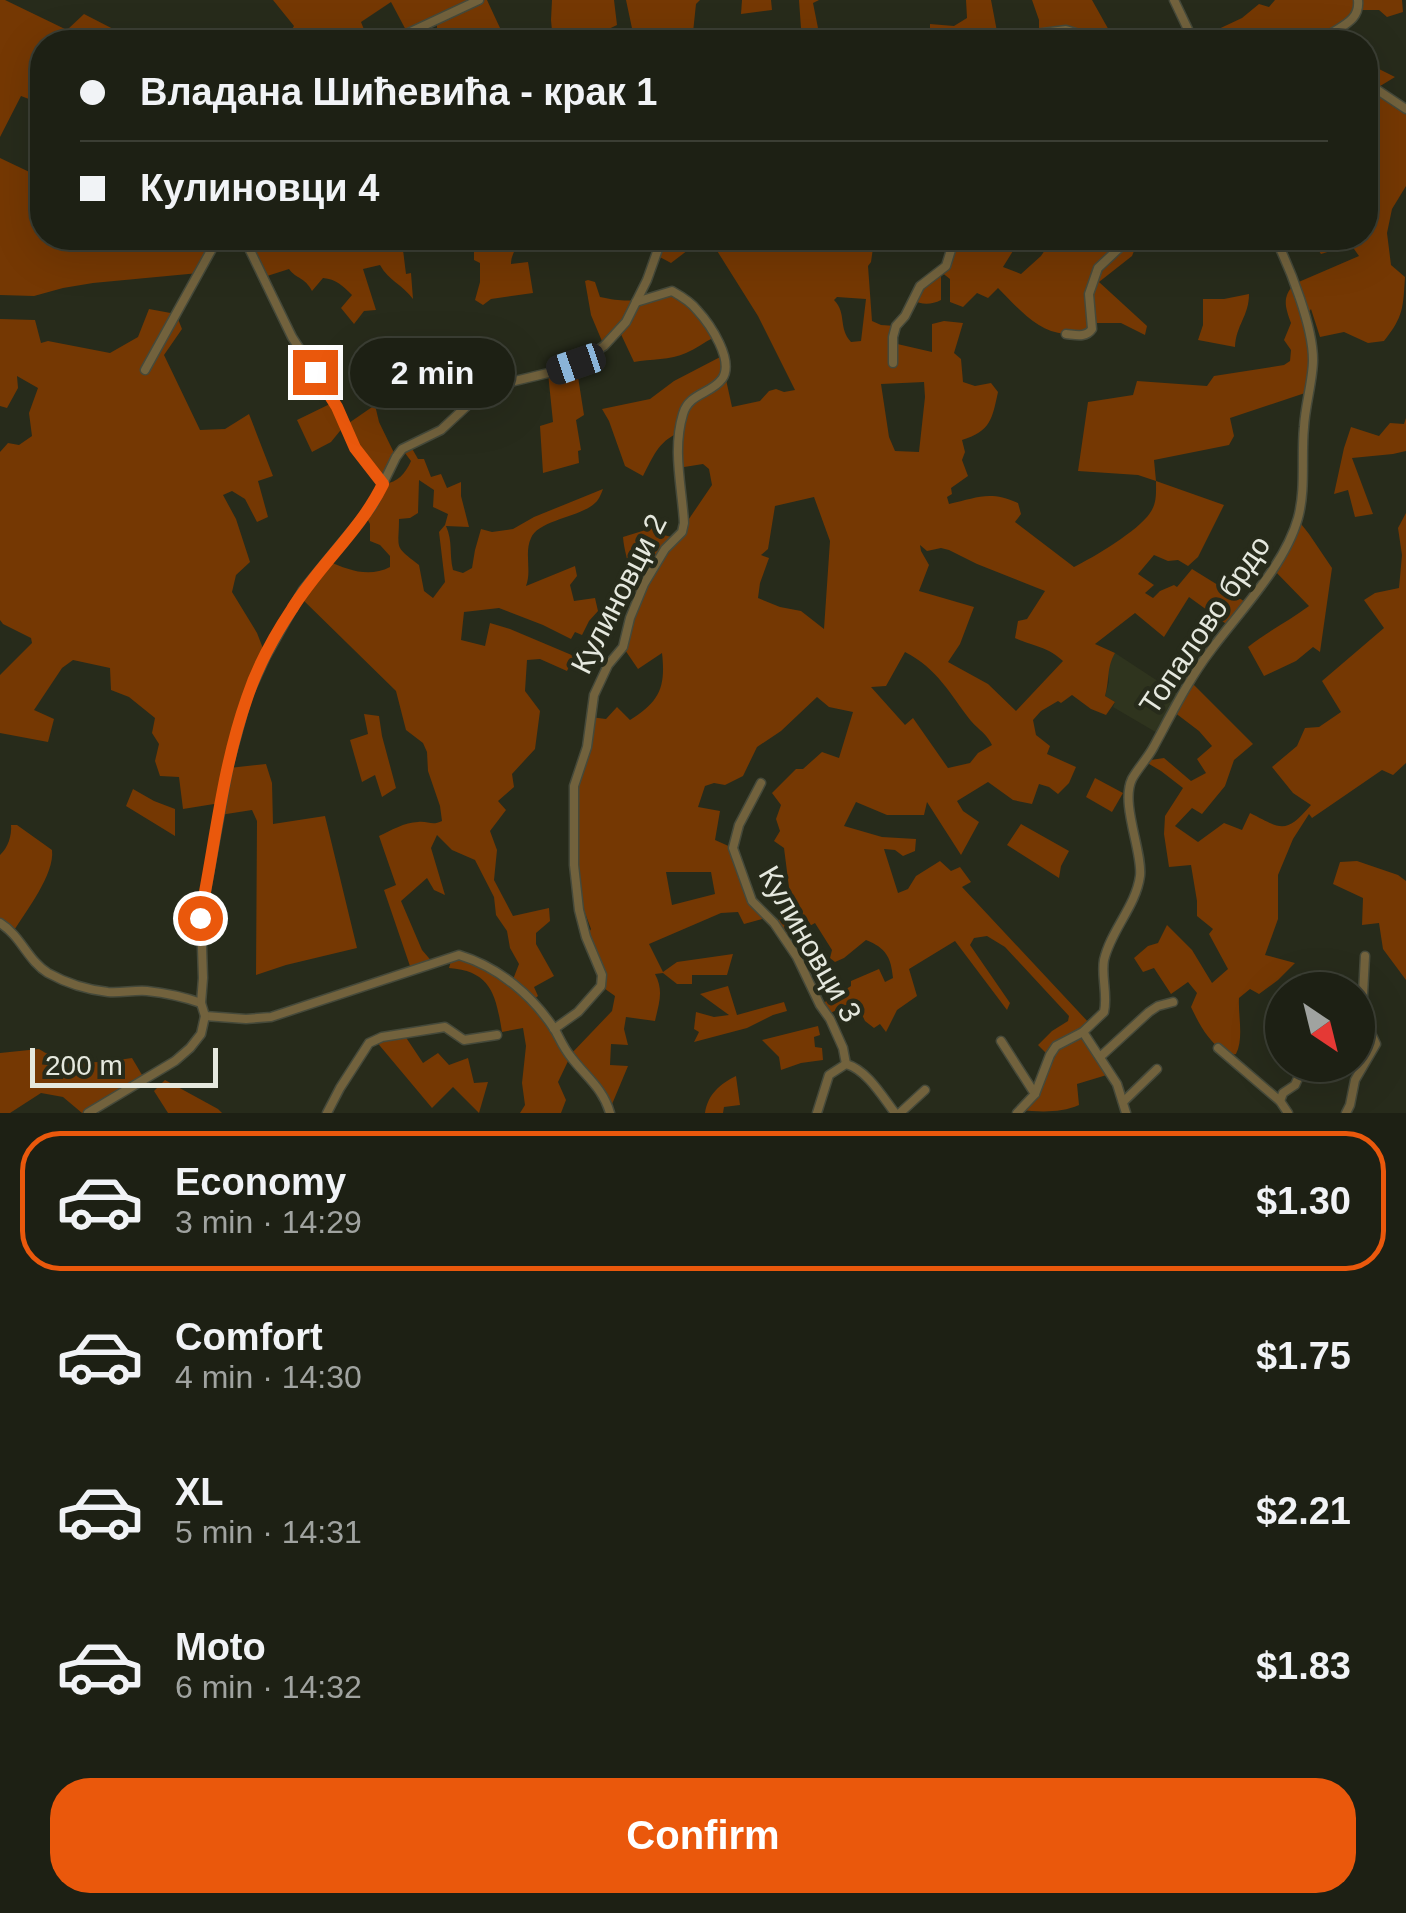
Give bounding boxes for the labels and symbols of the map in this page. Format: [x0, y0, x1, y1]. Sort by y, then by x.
callout: 2 min [350, 337, 515, 407]
car [543, 340, 609, 388]
route end [293, 350, 338, 395]
street label: Кулиновци 2 [564, 509, 673, 679]
street label: Топалово брдо [1133, 529, 1276, 720]
street label: Кулиновци 3 [753, 860, 868, 1027]
route start [178, 896, 223, 941]
north arrow [1265, 972, 1375, 1082]
scale bar [30, 1043, 218, 1088]

